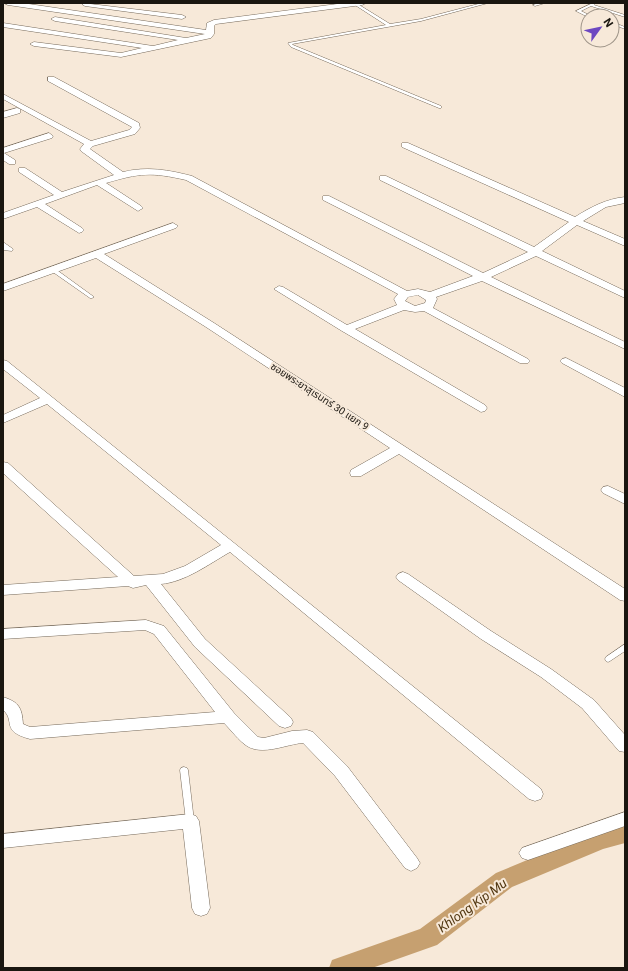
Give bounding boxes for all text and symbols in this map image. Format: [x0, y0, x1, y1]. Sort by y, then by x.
north arrow [580, 8, 620, 48]
text: N [600, 16, 616, 30]
street label: ซอยพระยาสุเรนทร์ 30 แยก 9 [268, 361, 371, 433]
water label: Khlong Kip Mu [435, 875, 510, 935]

